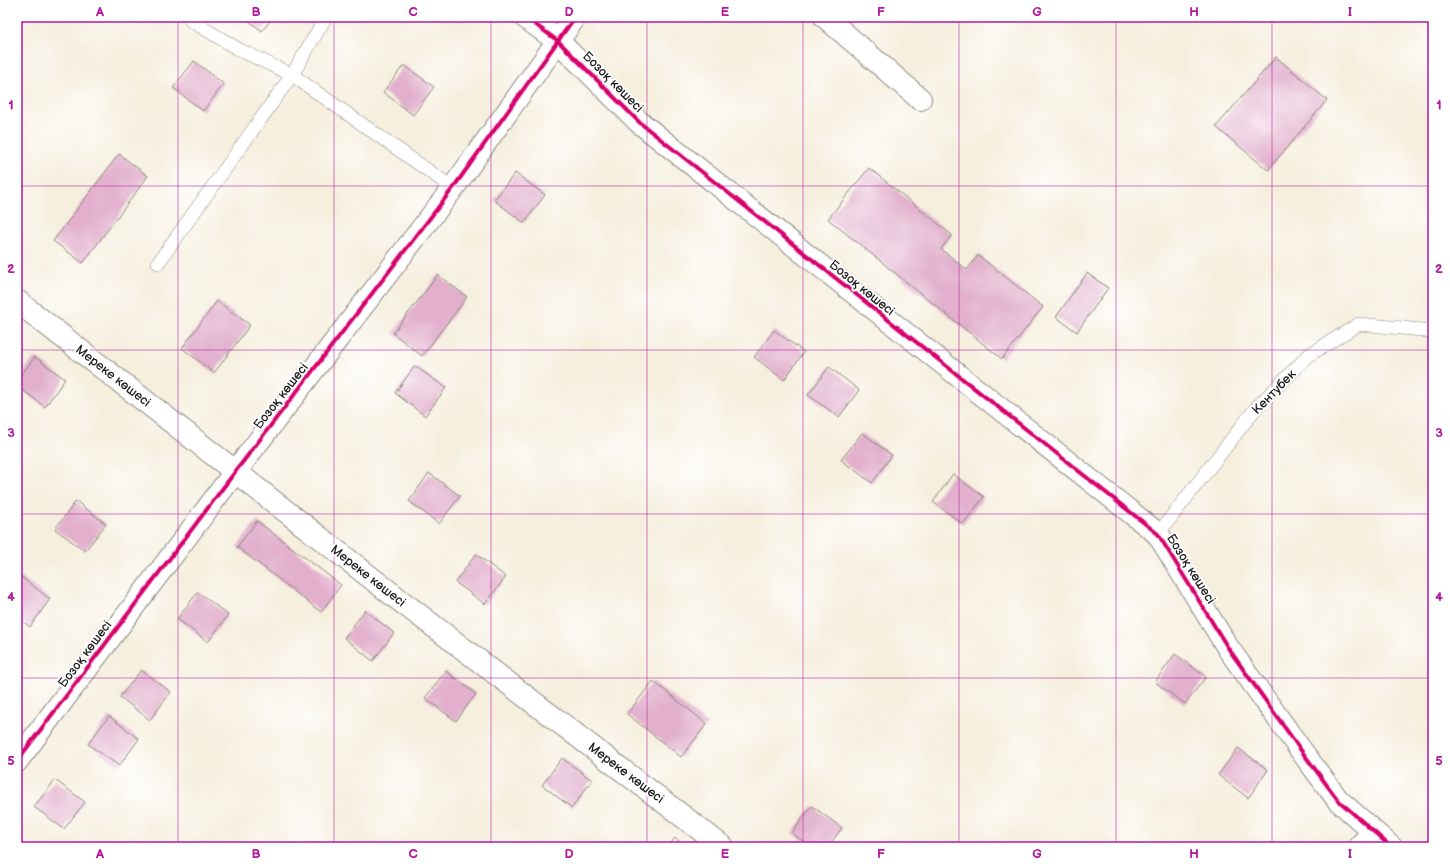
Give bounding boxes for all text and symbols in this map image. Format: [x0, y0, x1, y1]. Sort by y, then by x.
text: A [95, 4, 104, 20]
text: B [251, 4, 261, 20]
text: C [408, 4, 418, 20]
text: D [564, 4, 574, 20]
text: E [721, 4, 730, 20]
text: F [877, 4, 885, 20]
text: G [1032, 4, 1042, 20]
text: H [1189, 4, 1199, 20]
text: I [1348, 4, 1352, 20]
street label: Бозоқ көшесі [579, 48, 647, 116]
text: 1 [8, 97, 14, 113]
text: 1 [1436, 97, 1442, 113]
street label: Бозоқ көшесі [826, 257, 898, 319]
text: 2 [7, 261, 15, 277]
text: 2 [1435, 261, 1443, 277]
street label: Мереке көшесі [72, 342, 154, 410]
street label: Бозоқ көшесі [250, 360, 312, 432]
street label: Кентубек [1249, 366, 1299, 418]
text: 3 [7, 425, 15, 441]
text: 3 [1435, 425, 1443, 441]
street label: Бозоқ көшесі [1163, 531, 1219, 607]
street label: Мереке көшесі [327, 542, 409, 610]
text: 4 [7, 589, 15, 605]
text: 4 [1435, 589, 1443, 605]
street label: Бозоқ көшесі [55, 617, 115, 691]
street label: Мереке көшесі [585, 739, 667, 807]
text: 5 [7, 753, 15, 769]
text: 5 [1435, 753, 1443, 769]
text: A [95, 846, 104, 862]
text: B [251, 846, 261, 862]
text: C [408, 846, 418, 862]
text: D [564, 846, 574, 862]
text: E [721, 846, 730, 862]
text: F [877, 846, 885, 862]
text: G [1032, 846, 1042, 862]
text: H [1189, 846, 1199, 862]
text: I [1348, 846, 1352, 862]

